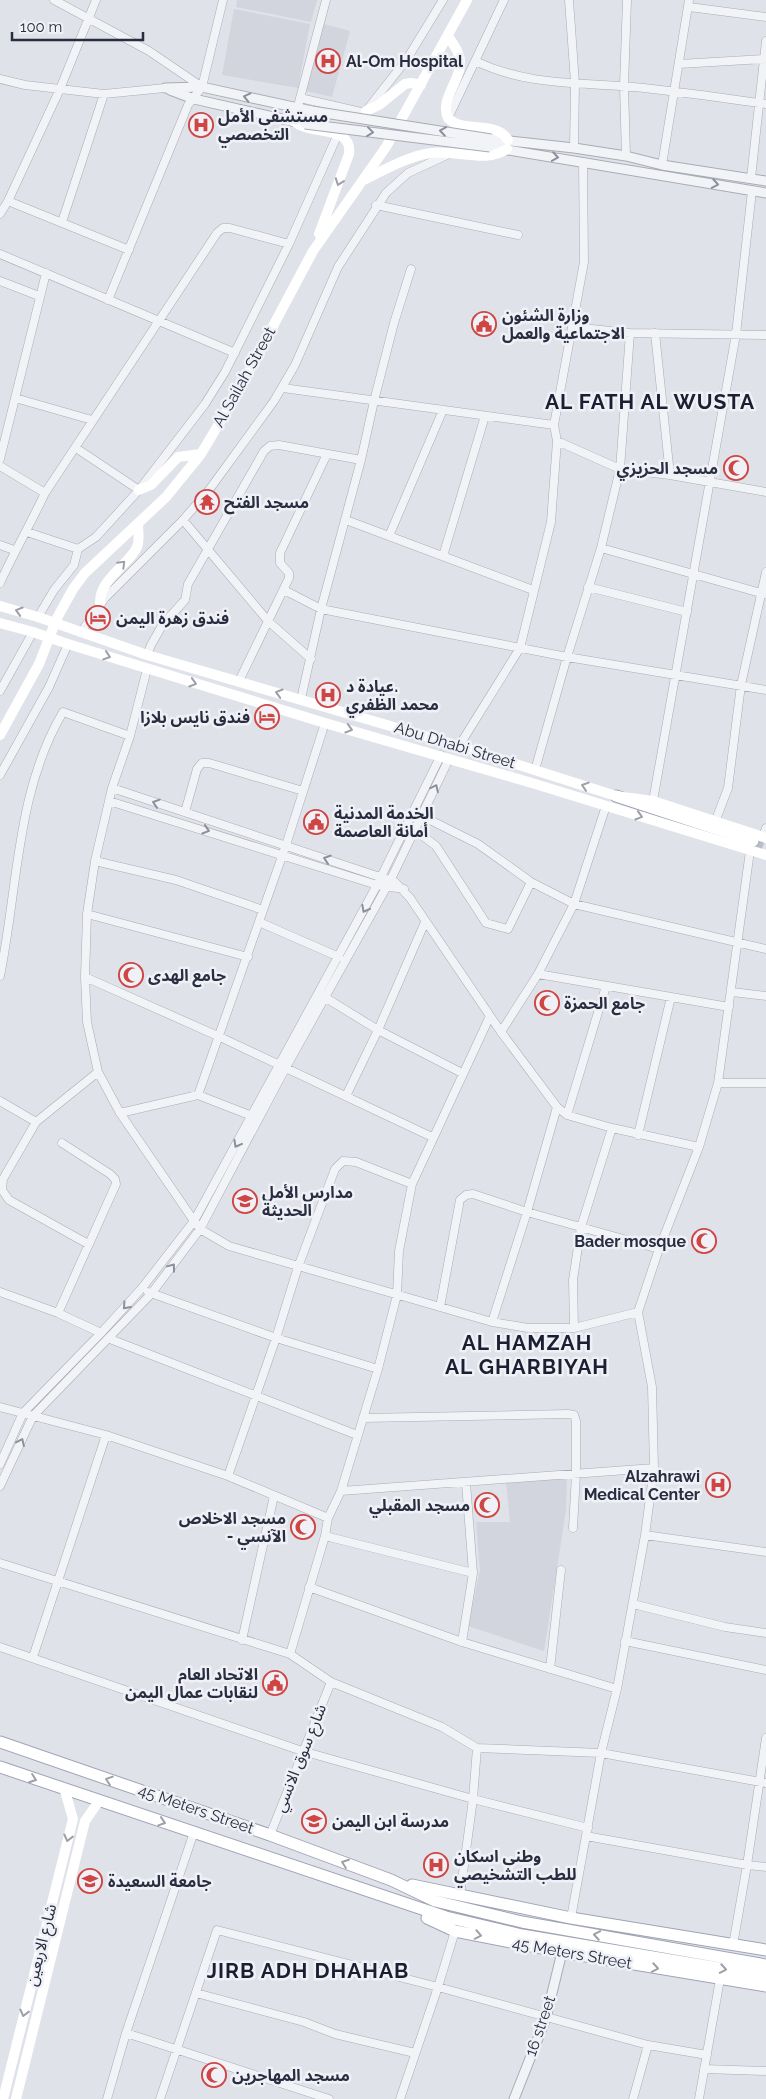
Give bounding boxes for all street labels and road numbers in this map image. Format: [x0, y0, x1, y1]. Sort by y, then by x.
street label: Al Sailah Street [209, 323, 280, 430]
street label: Abu Dhabi Street [392, 718, 518, 773]
street label: شارع سوق الانسي [270, 1701, 333, 1816]
street label: 45 Meters Street [136, 1780, 257, 1838]
street label: شارع الاربعين [22, 1902, 63, 1989]
street label: 45 Meters Street [511, 1933, 634, 1973]
street label: 16 street [521, 1992, 559, 2059]

